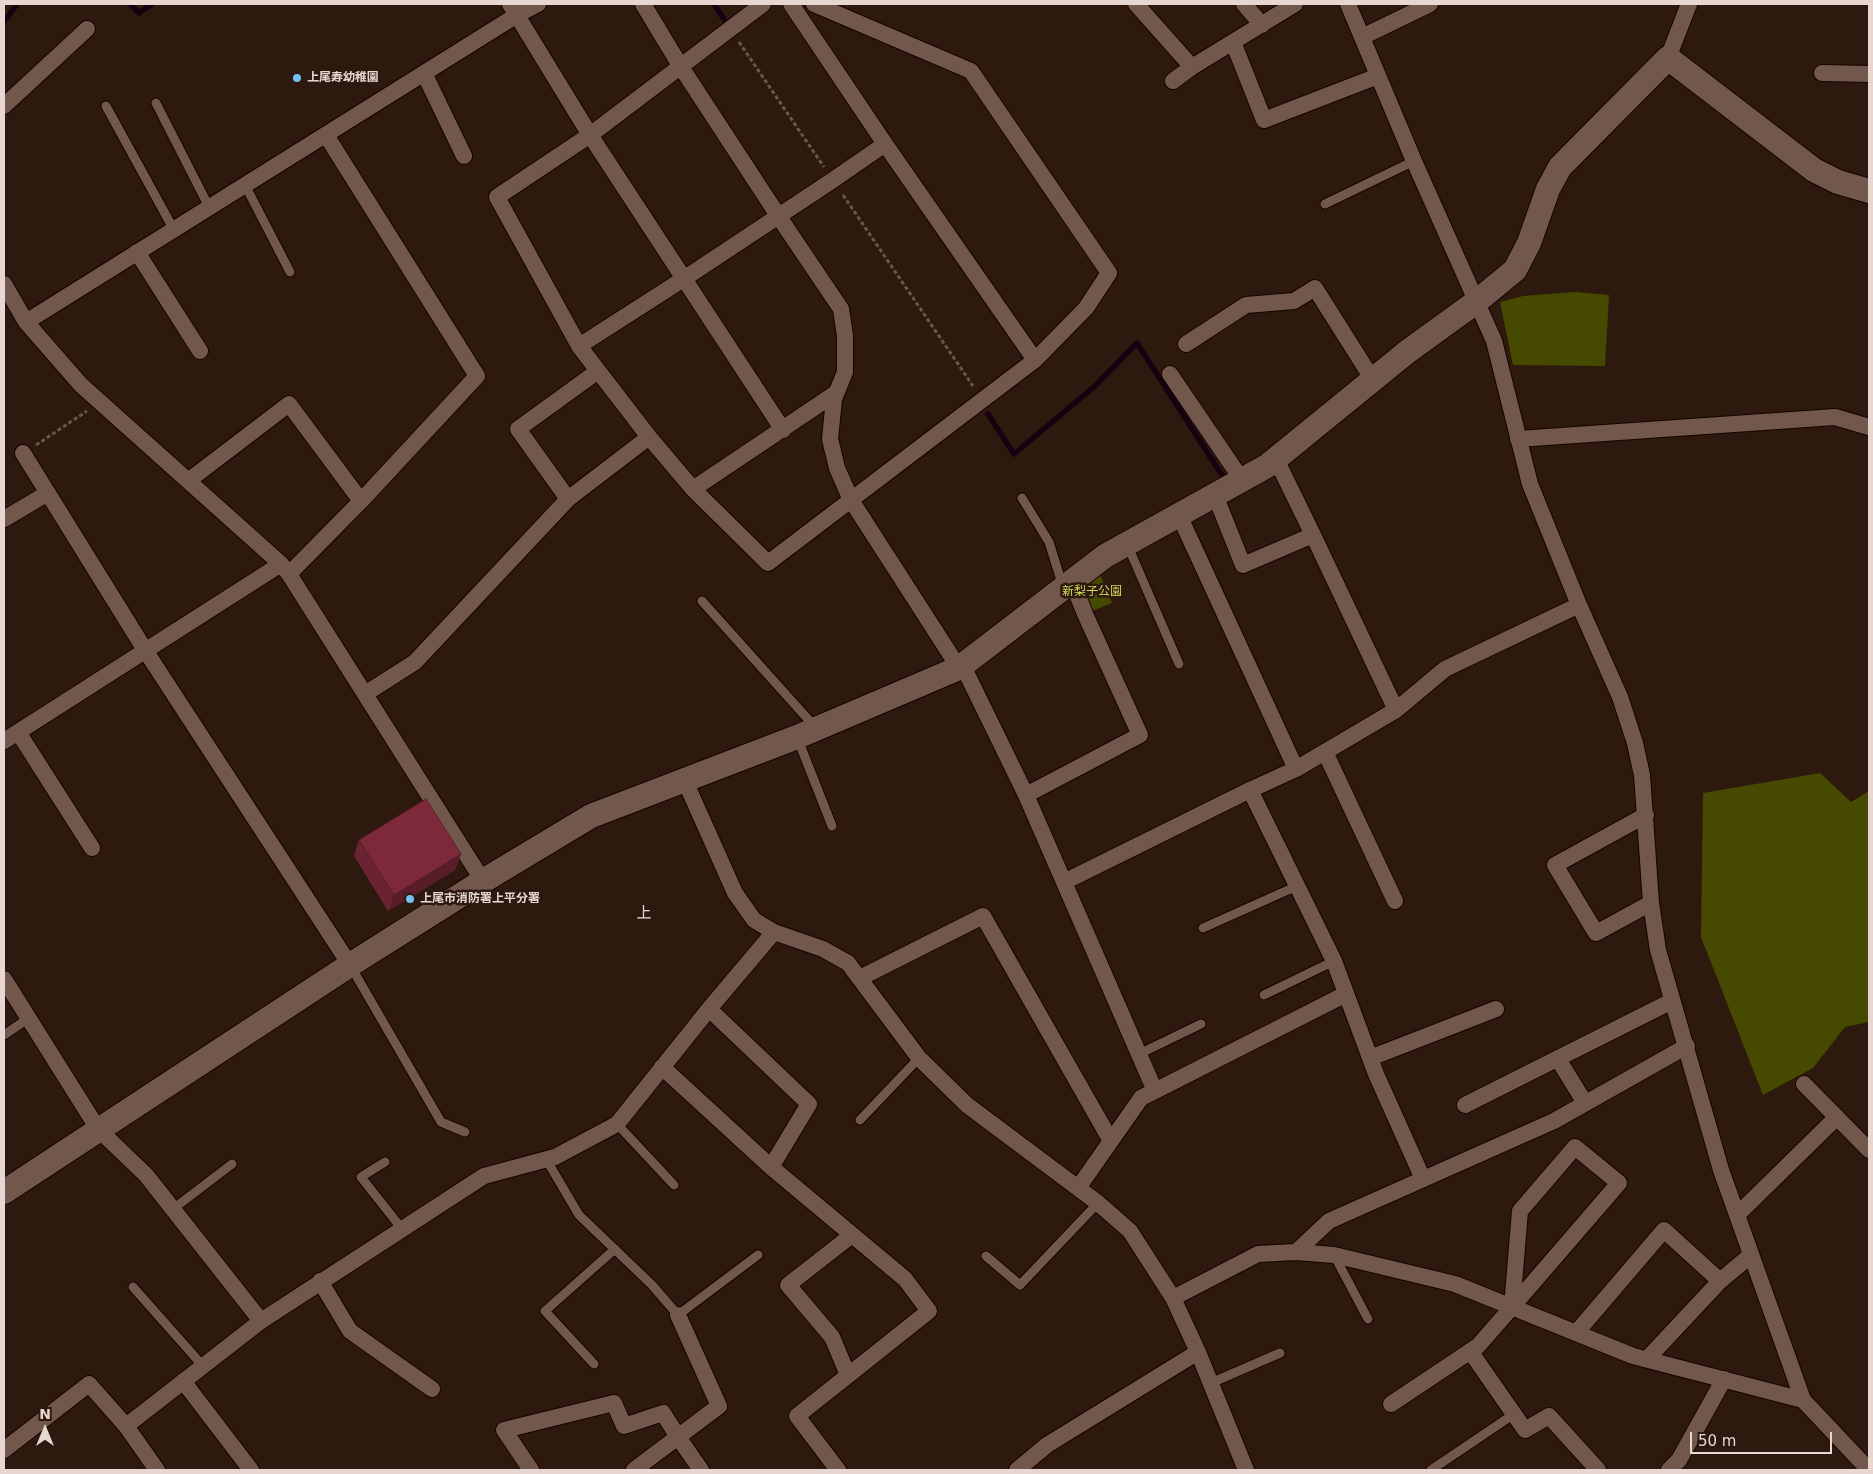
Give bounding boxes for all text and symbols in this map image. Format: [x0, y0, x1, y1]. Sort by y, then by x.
place label: 上尾寿幼稚園 [307, 71, 379, 85]
marker: 上尾寿幼稚園 [291, 72, 303, 84]
park label: 新梨子公園 [1062, 585, 1122, 599]
place label: 上尾市消防署上平分署 [420, 892, 540, 906]
marker: 上尾市消防署上平分署 [404, 893, 416, 905]
district label: 上 [637, 905, 651, 923]
north arrow [20, 1404, 70, 1454]
text: N [39, 1406, 51, 1422]
scale bar [1693, 1422, 1836, 1454]
text: 50 m [1698, 1432, 1736, 1450]

